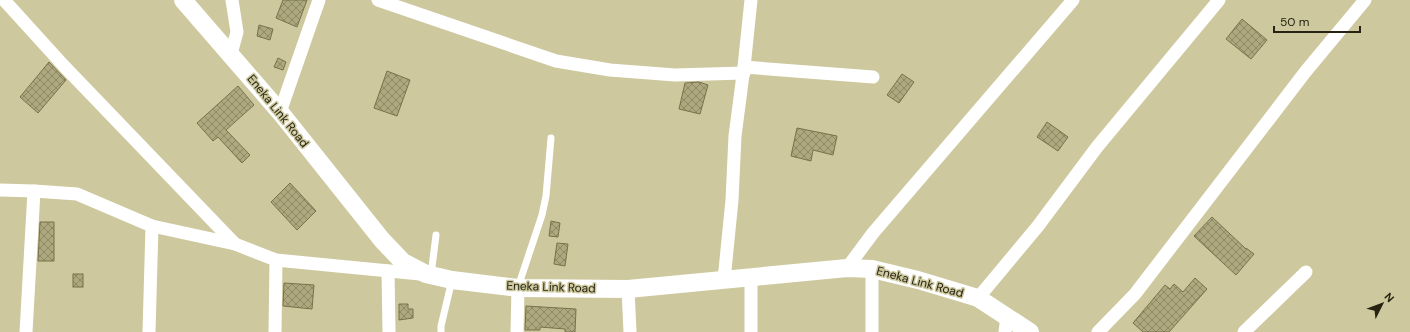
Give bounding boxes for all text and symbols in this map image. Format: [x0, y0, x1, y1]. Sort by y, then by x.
scale bar [1274, 8, 1360, 34]
text: 50 m [1280, 14, 1309, 30]
street label: Eneka Link Road [244, 71, 312, 151]
street label: Eneka Link Road [875, 263, 965, 301]
street label: Eneka Link Road [506, 277, 596, 297]
north arrow [1362, 284, 1402, 324]
text: N [1382, 290, 1397, 305]

